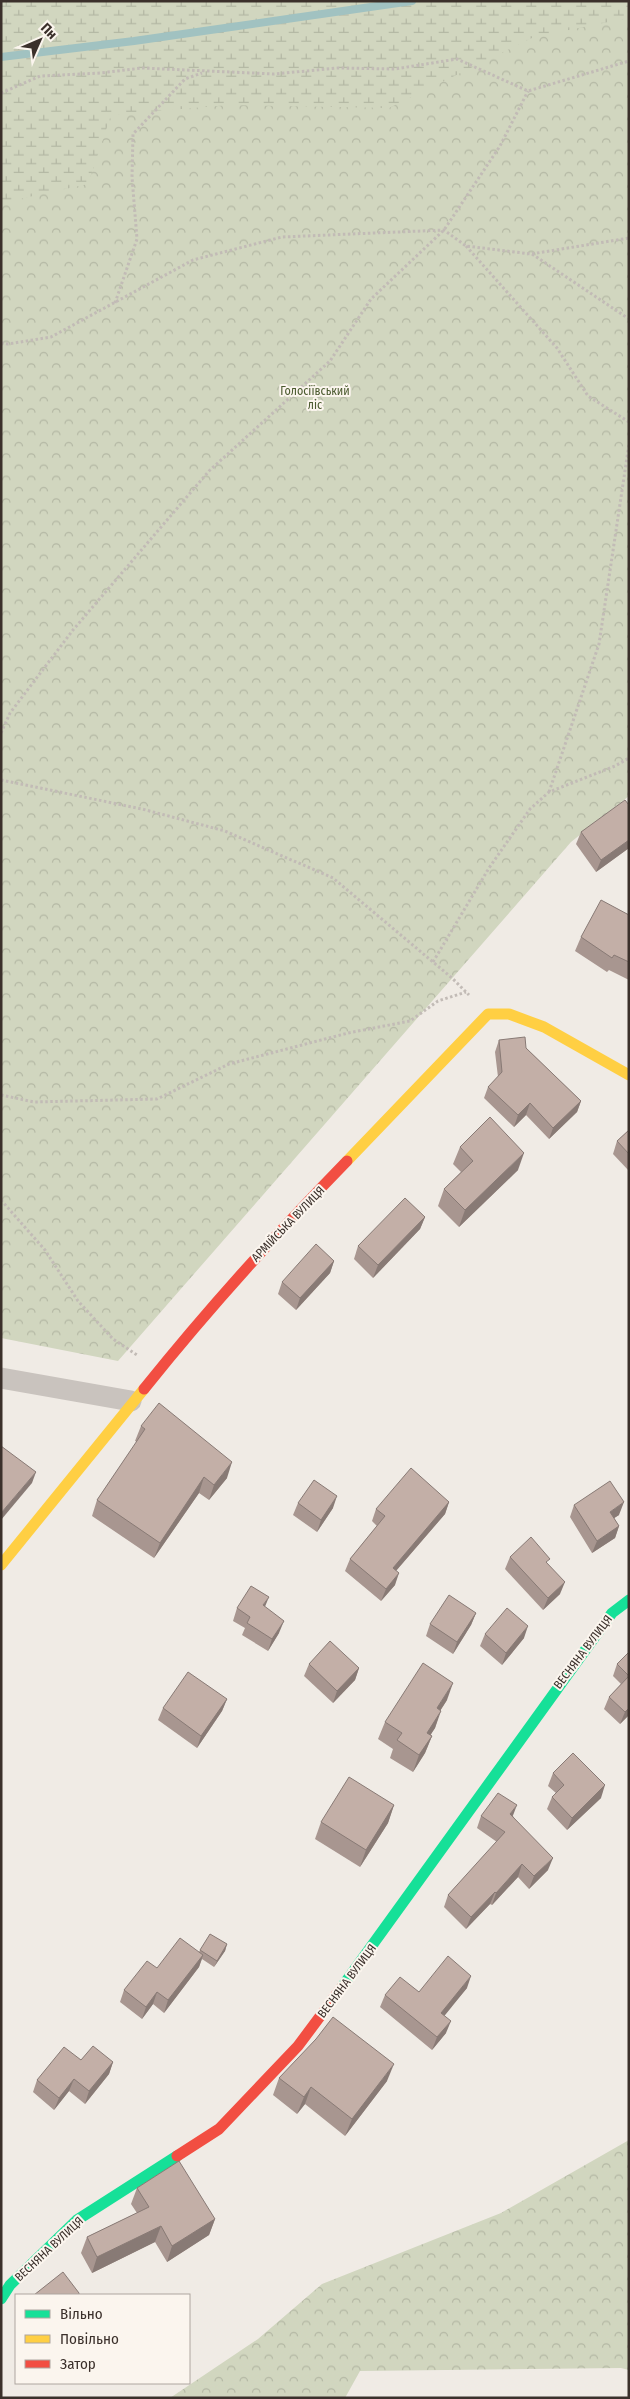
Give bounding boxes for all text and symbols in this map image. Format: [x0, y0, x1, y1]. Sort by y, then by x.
north arrow [15, 15, 65, 65]
text: Пн [37, 20, 60, 43]
park label: Голосіївський ліс [280, 384, 350, 412]
street label: АРМІЙСЬКА ВУЛИЦЯ [248, 1183, 327, 1264]
street label: ВЕСНЯНА ВУЛИЦЯ [551, 1612, 615, 1692]
street label: ВЕСНЯНА ВУЛИЦЯ [315, 1941, 379, 2021]
street label: ВЕСНЯНА ВУЛИЦЯ [12, 2214, 86, 2284]
legend [15, 2294, 190, 2384]
text: Вільно [60, 2305, 103, 2323]
text: Повільно [60, 2330, 119, 2348]
text: Затор [60, 2355, 96, 2373]

